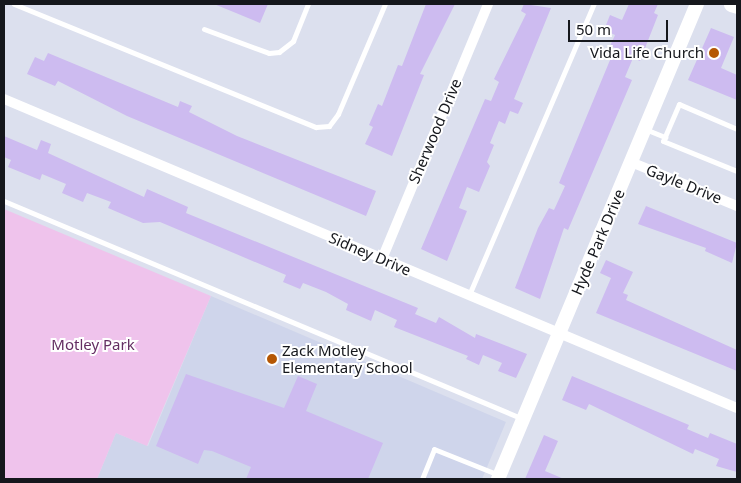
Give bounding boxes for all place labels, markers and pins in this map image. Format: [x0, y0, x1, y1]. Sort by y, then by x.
place label: Vida Life Church [590, 44, 704, 62]
marker: Vida Life Church [708, 47, 720, 59]
place label: Zack Motley Elementary School [282, 341, 413, 376]
marker: Zack Motley Elementary School [266, 353, 278, 365]

